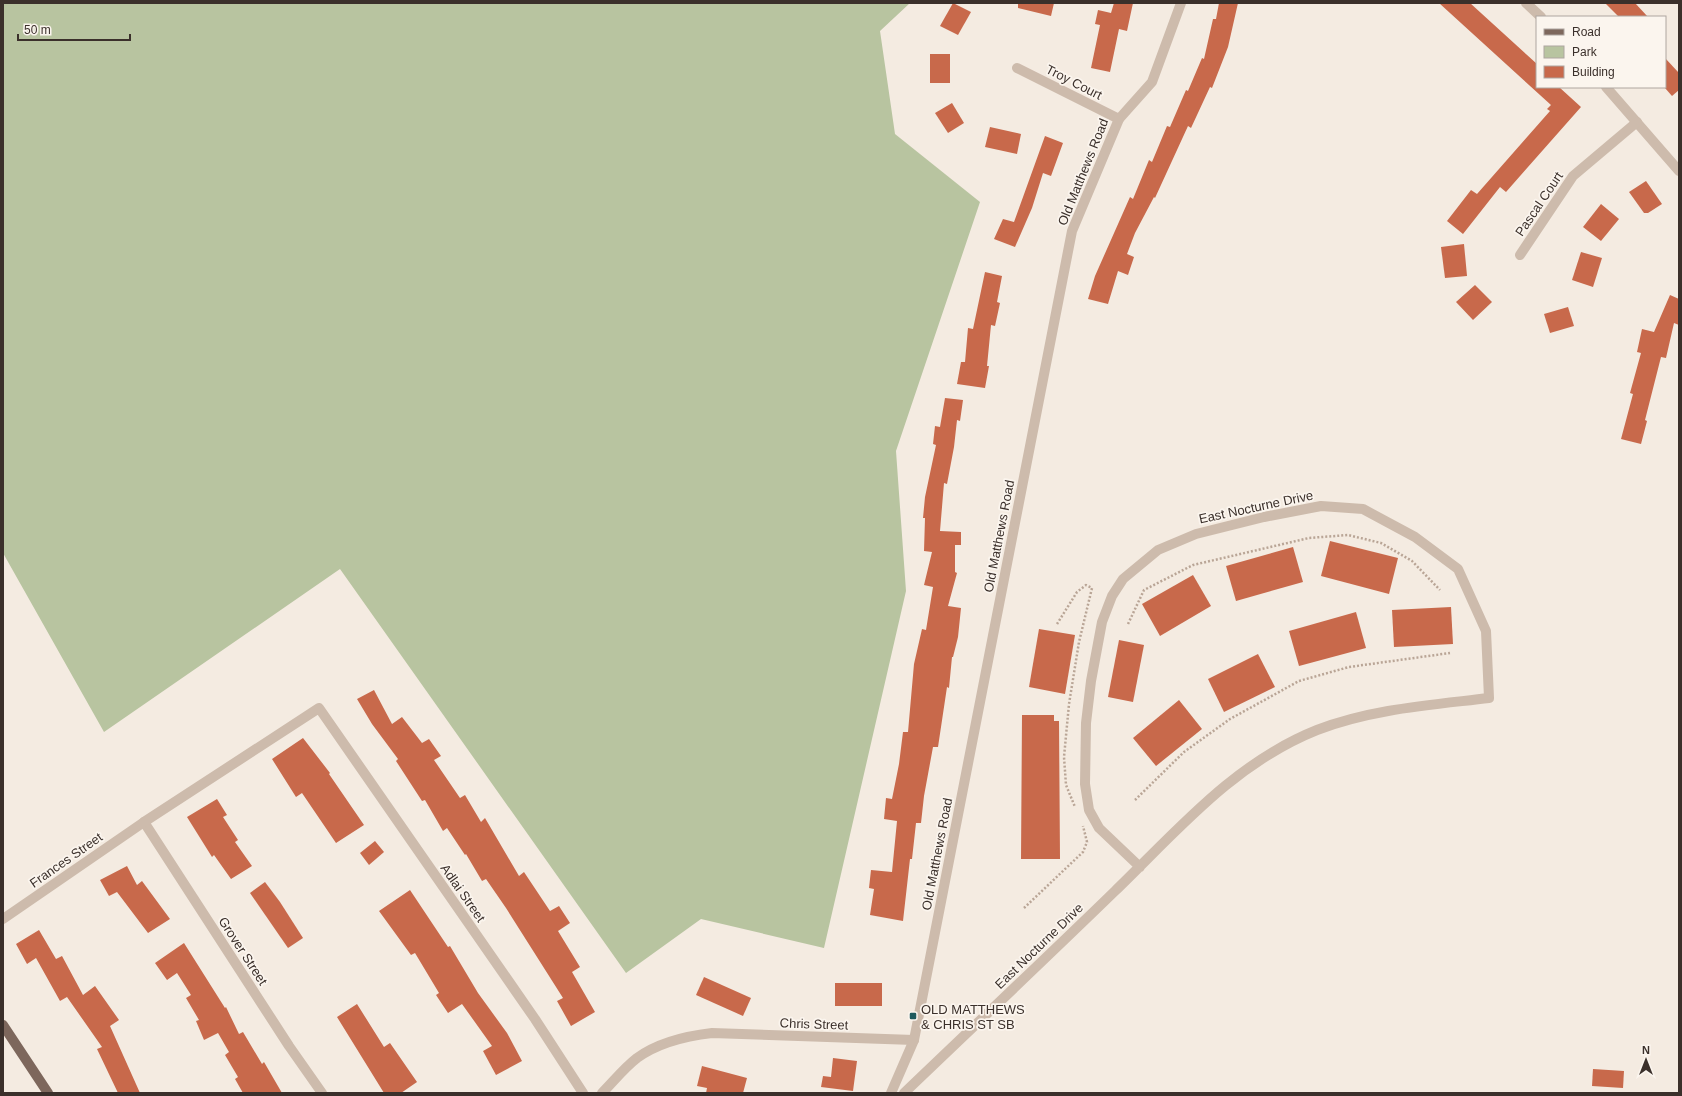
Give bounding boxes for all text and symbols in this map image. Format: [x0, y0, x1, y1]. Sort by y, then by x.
scale bar [18, 16, 130, 42]
legend [1536, 16, 1666, 88]
text: 50 m [24, 23, 51, 37]
text: Road [1572, 25, 1601, 39]
text: Park [1572, 45, 1598, 59]
street label: Troy Court [1043, 61, 1105, 103]
text: Building [1572, 65, 1615, 79]
street label: Old Matthews Road [1055, 116, 1111, 228]
street label: Pascal Court [1512, 169, 1566, 239]
street label: Old Matthews Road [981, 479, 1017, 593]
street label: East Nocturne Drive [1198, 488, 1314, 526]
street label: Old Matthews Road [919, 797, 955, 911]
street label: Frances Street [27, 829, 106, 891]
street label: Adlai Street [438, 861, 489, 925]
street label: East Nocturne Drive [992, 900, 1086, 992]
street label: Grover Street [215, 914, 271, 988]
place label: OLD MATTHEWS & CHRIS ST SB [921, 1002, 1025, 1032]
marker: OLD MATTHEWS & CHRIS ST SB [908, 1011, 918, 1021]
street label: Chris Street [779, 1015, 849, 1033]
north arrow [1626, 1040, 1666, 1080]
text: N [1642, 1044, 1650, 1056]

